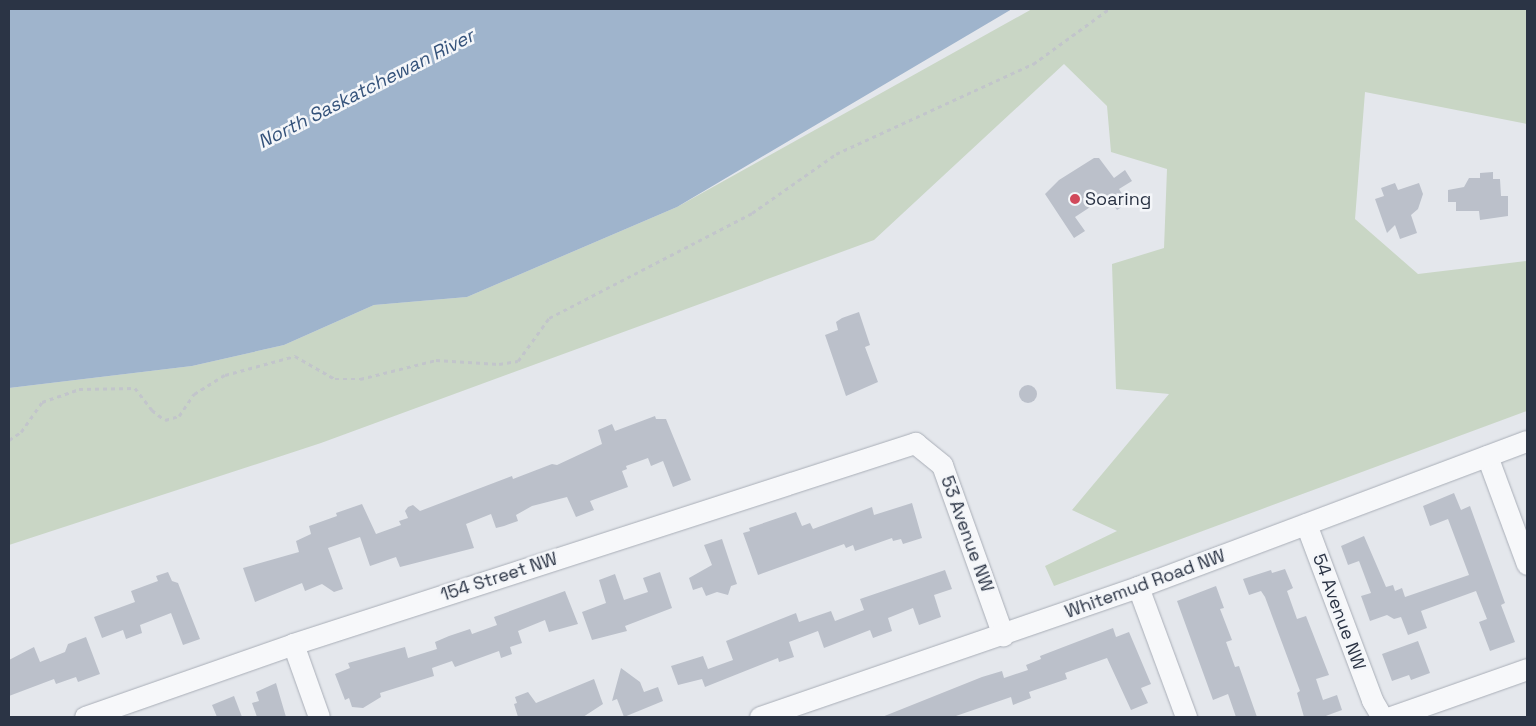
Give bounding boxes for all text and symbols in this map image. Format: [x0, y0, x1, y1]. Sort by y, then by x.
water label: North Saskatchewan River [254, 24, 478, 154]
place label: Soaring [1085, 188, 1151, 210]
marker: Soaring [1069, 193, 1081, 205]
street label: 53 Avenue NW [936, 473, 998, 595]
street label: Whitemud Road NW [1062, 545, 1228, 623]
street label: 154 Street NW [438, 548, 560, 606]
street label: 54 Avenue NW [1308, 551, 1370, 673]

